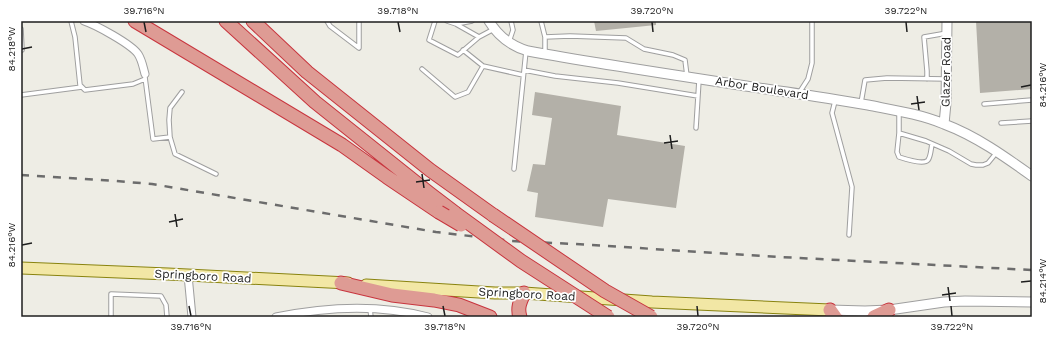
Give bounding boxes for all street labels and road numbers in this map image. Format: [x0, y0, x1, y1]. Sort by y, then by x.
street label: Glazer Road [938, 37, 954, 107]
street label: Arbor Boulevard [714, 74, 810, 102]
street label: Springboro Road [154, 266, 252, 286]
street label: Springboro Road [478, 284, 576, 304]

